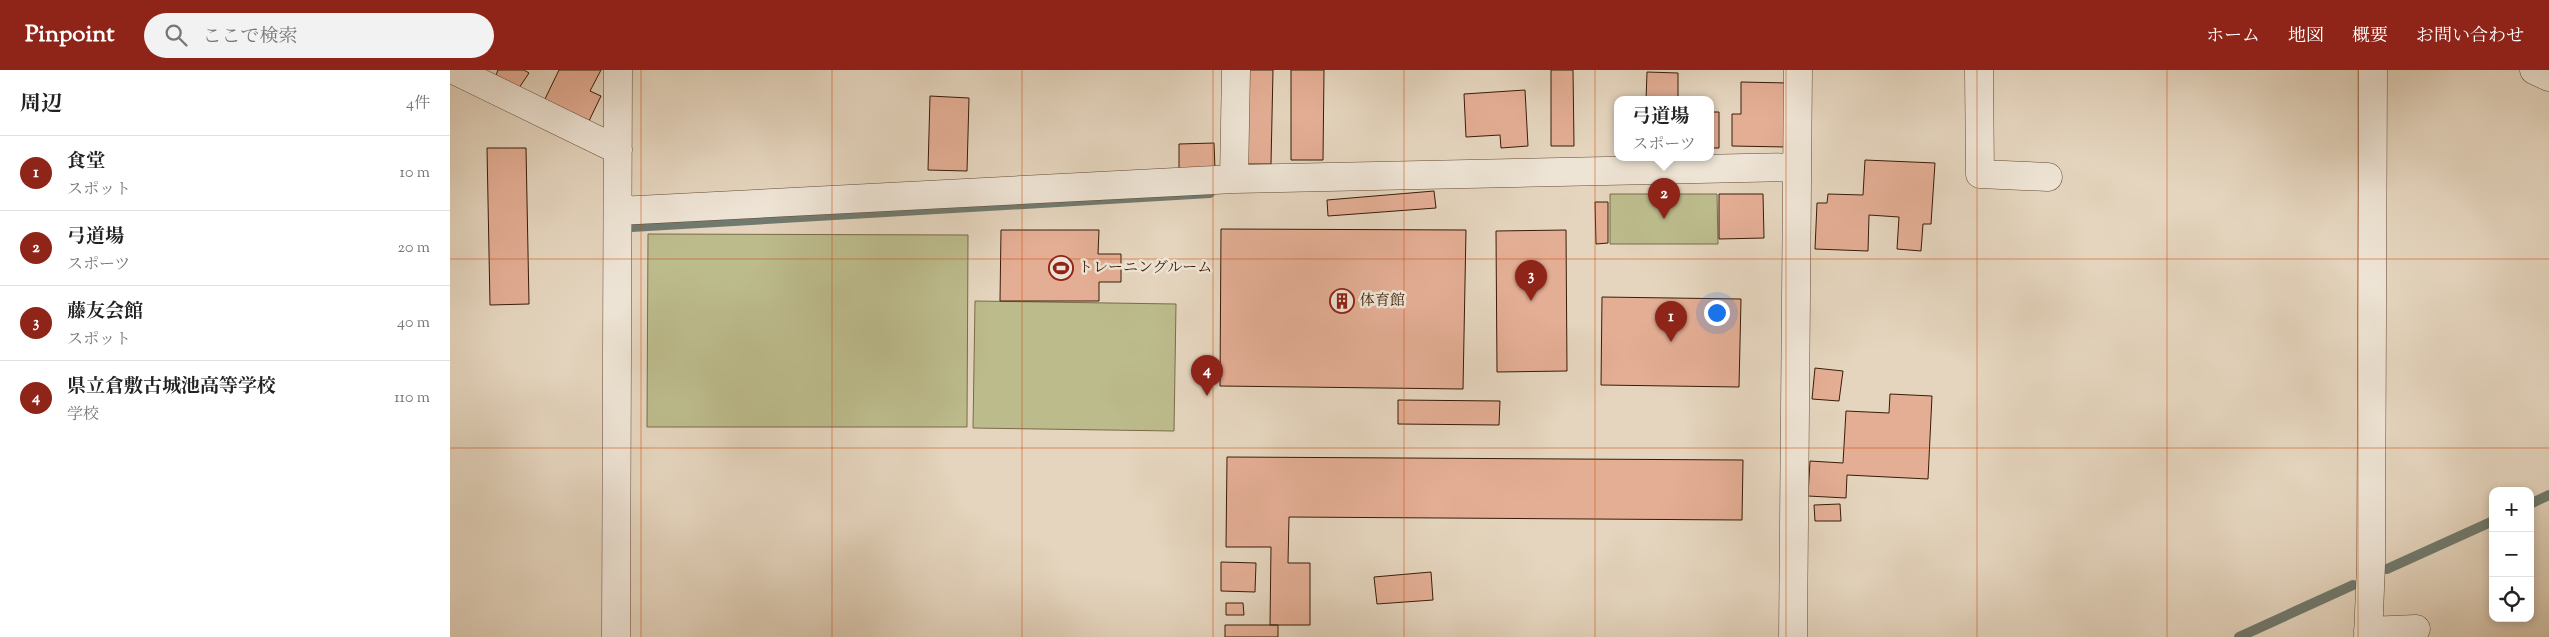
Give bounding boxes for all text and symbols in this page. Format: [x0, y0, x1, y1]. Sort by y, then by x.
search box [144, 13, 494, 58]
text: Pinpoint [25, 18, 114, 52]
icon: search [162, 21, 190, 49]
text: ここで検索 [202, 24, 297, 51]
text: ホーム [2206, 24, 2260, 50]
text: 地図 [2288, 24, 2324, 50]
text: 概要 [2352, 24, 2388, 50]
text: お問い合わせ [2416, 24, 2524, 50]
text: 周辺 [20, 90, 62, 120]
text: 4件 [406, 93, 430, 116]
popup [1614, 96, 1714, 161]
text: 弓道場 [1632, 104, 1689, 131]
text: スポーツ [1632, 134, 1696, 157]
text: 食堂 [67, 149, 105, 176]
text: 1 [33, 162, 39, 185]
text: 10 m [400, 162, 430, 185]
pin: 2 [1648, 178, 1680, 219]
text: スポット [67, 179, 131, 202]
text: 弓道場 [67, 224, 124, 251]
text: 2 [32, 237, 40, 260]
text: 20 m [397, 237, 430, 260]
text: スポーツ [67, 254, 130, 277]
sports icon: トレーニングルーム [1048, 255, 1074, 281]
place label: トレーニングルーム [1078, 258, 1212, 279]
pin: 3 [1515, 260, 1547, 301]
building icon: 体育館 [1329, 288, 1355, 314]
place label: 体育館 [1360, 291, 1405, 312]
text: 藤友会館 [67, 299, 143, 326]
your location [1704, 300, 1730, 326]
pin: 1 [1655, 301, 1687, 342]
text: 3 [33, 312, 39, 335]
text: 40 m [397, 312, 430, 335]
text: スポット [67, 329, 131, 352]
pin: 4 [1191, 355, 1223, 396]
text: 県立倉敷古城池高等学校 [67, 374, 276, 401]
text: 4 [32, 387, 40, 410]
text: 110 m [394, 387, 430, 410]
text: 学校 [67, 404, 99, 427]
map controls [2489, 487, 2534, 622]
button: + [2489, 487, 2534, 532]
button: − [2489, 532, 2534, 577]
button: locate [2489, 577, 2534, 622]

